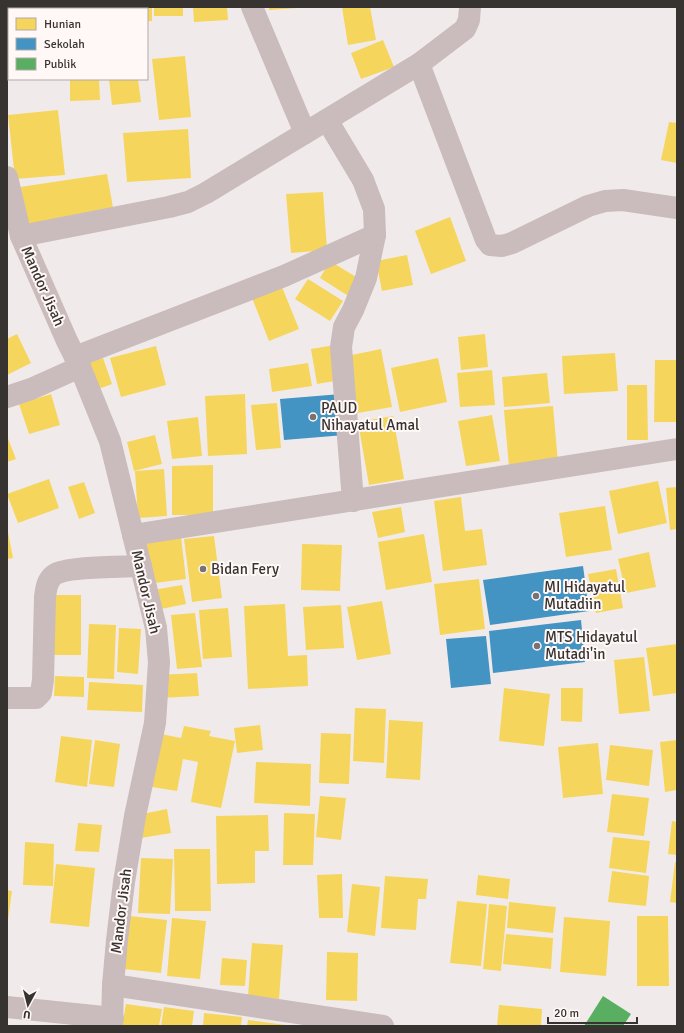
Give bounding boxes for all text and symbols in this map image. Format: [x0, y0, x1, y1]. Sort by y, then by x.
legend [8, 8, 148, 80]
text: Hunian [44, 17, 81, 32]
text: Sekolah [44, 37, 85, 52]
text: Publik [44, 57, 76, 72]
street label: Mandor Jisah [17, 243, 69, 329]
place label: PAUD Nihayatul Amal [321, 399, 419, 434]
marker: PAUD Nihayatul Amal [308, 412, 318, 422]
street label: Mandor Jisah [128, 548, 164, 636]
place label: Bidan Fery [211, 560, 279, 578]
marker: Bidan Fery [198, 564, 208, 574]
place label: MI Hidayatul Mutadiin [544, 578, 626, 613]
marker: MI Hidayatul Mutadiin [531, 591, 541, 601]
place label: MTS Hidayatul Mutadi'in [545, 628, 638, 663]
marker: MTS Hidayatul Mutadi'in [532, 641, 542, 651]
street label: Mandor Jisah [107, 867, 135, 955]
north arrow [8, 985, 48, 1025]
scale bar [548, 999, 637, 1025]
text: 20 m [554, 1006, 579, 1021]
text: U [22, 1008, 31, 1021]

